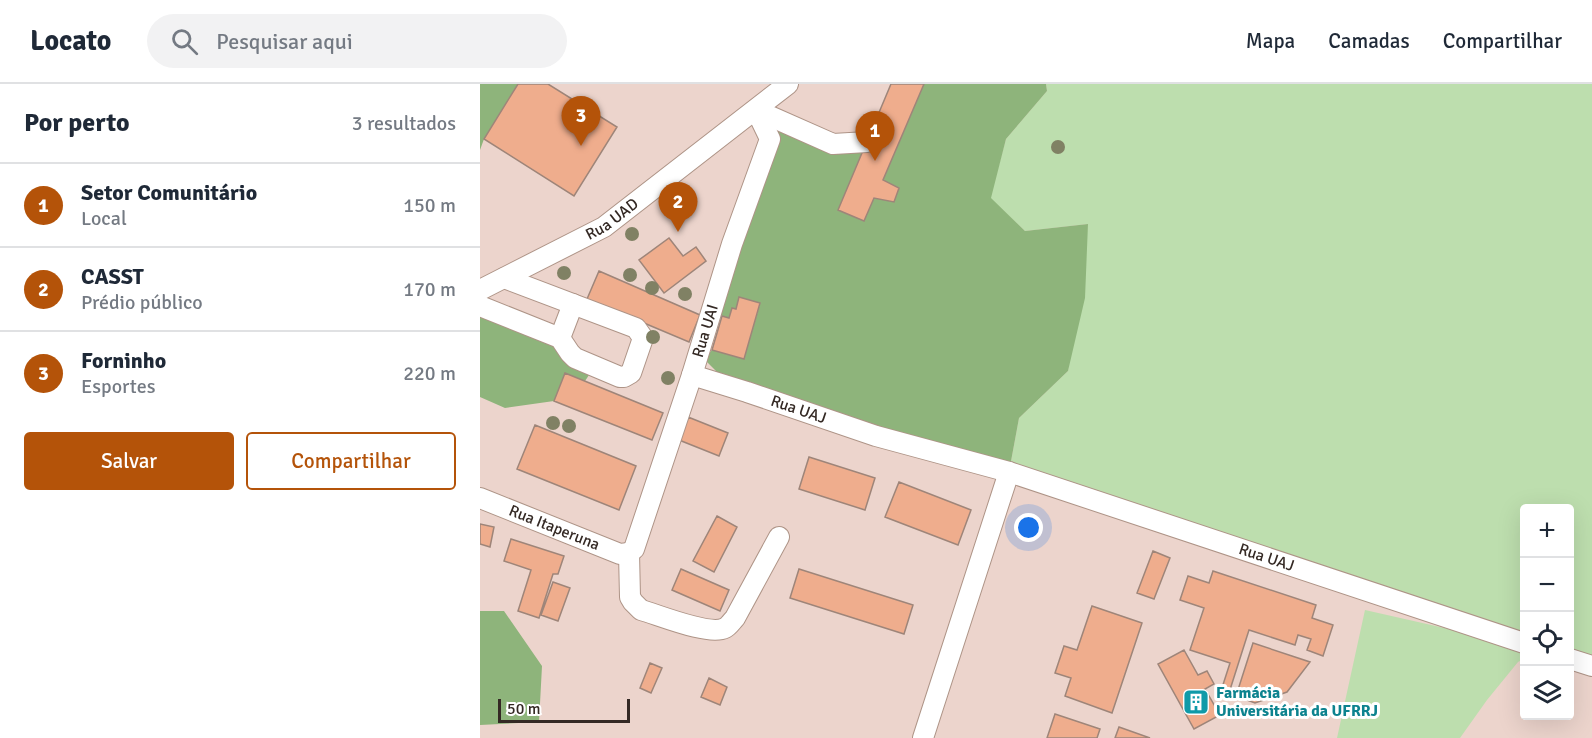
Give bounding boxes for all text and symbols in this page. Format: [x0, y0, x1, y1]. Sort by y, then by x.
search box [147, 14, 567, 68]
text: Locato [30, 24, 111, 58]
icon: search [168, 25, 201, 58]
text: Pesquisar aqui [216, 28, 353, 55]
text: Mapa [1246, 28, 1295, 54]
text: Camadas [1328, 28, 1410, 54]
text: Compartilhar [1443, 28, 1562, 54]
pin: 3 [562, 97, 600, 146]
text: Por perto [24, 107, 130, 139]
text: 3 resultados [352, 111, 456, 136]
pin: 1 [856, 112, 894, 161]
text: Setor Comunitário [81, 179, 257, 206]
pin: 2 [658, 182, 698, 232]
text: 1 [38, 193, 49, 218]
text: 150 m [403, 193, 456, 218]
street label: Rua UAD [582, 194, 643, 245]
text: Local [81, 206, 127, 231]
text: CASST [81, 263, 144, 290]
text: 2 [38, 277, 49, 302]
text: 170 m [403, 277, 456, 302]
text: Prédio público [81, 290, 203, 315]
street label: Rua UAI [688, 302, 723, 360]
text: Forninho [81, 347, 166, 374]
text: 3 [38, 361, 49, 386]
text: 220 m [403, 361, 456, 386]
text: Esportes [81, 374, 155, 399]
street label: Rua UAJ [768, 391, 829, 428]
button: Salvar [24, 432, 234, 490]
button: Compartilhar [246, 432, 456, 490]
street label: Rua Itaperuna [506, 501, 603, 555]
map controls [1520, 504, 1574, 720]
button: + [1520, 504, 1574, 558]
your location [1014, 513, 1043, 542]
street label: Rua UAJ [1236, 539, 1297, 576]
button: − [1520, 558, 1574, 612]
button: locate [1520, 612, 1574, 666]
button: layers [1520, 666, 1574, 720]
place label: Farmácia Universitária da UFRRJ [1216, 683, 1378, 721]
building icon: Farmácia Universitária da UFRRJ [1181, 687, 1211, 717]
scale bar [498, 696, 630, 724]
text: 50 m [507, 699, 541, 719]

